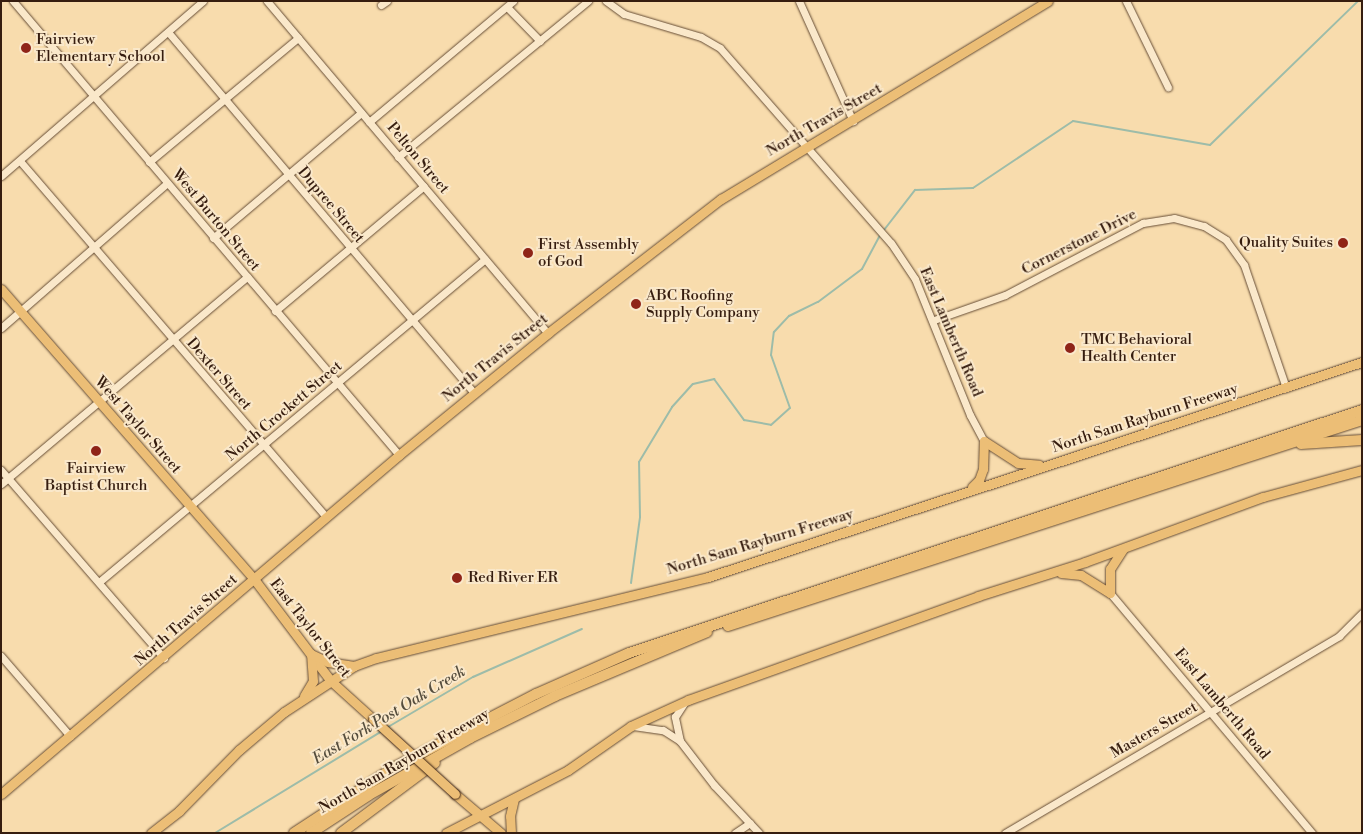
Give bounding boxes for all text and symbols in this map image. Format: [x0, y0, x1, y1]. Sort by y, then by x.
place label: Fairview Elementary School [36, 30, 165, 65]
marker: Fairview Elementary School [20, 42, 32, 54]
street label: North Travis Street [763, 80, 885, 160]
street label: Pelton Street [383, 119, 453, 197]
street label: Dupree Street [294, 163, 368, 247]
street label: West Burton Street [168, 165, 264, 275]
street label: Cornerstone Drive [1019, 205, 1139, 279]
place label: Quality Suites [1239, 234, 1333, 252]
place label: First Assembly of God [538, 235, 639, 270]
marker: Quality Suites [1337, 237, 1349, 249]
marker: First Assembly of God [522, 247, 534, 259]
street label: East Lamberth Road [916, 264, 986, 400]
place label: ABC Roofing Supply Company [646, 286, 760, 321]
marker: ABC Roofing Supply Company [630, 298, 642, 310]
street label: North Travis Street [439, 310, 551, 406]
place label: TMC Behavioral Health Center [1081, 330, 1192, 365]
street label: Dexter Street [183, 334, 255, 414]
marker: TMC Behavioral Health Center [1063, 341, 1077, 355]
street label: North Crockett Street [222, 357, 346, 465]
street label: West Taylor Street [91, 373, 185, 477]
street label: North Sam Rayburn Freeway [1050, 379, 1240, 457]
marker: Fairview Baptist Church [90, 445, 102, 457]
place label: Fairview Baptist Church [45, 459, 147, 494]
street label: North Sam Rayburn Freeway [665, 505, 855, 579]
place label: Red River ER [468, 569, 558, 587]
street label: North Travis Street [131, 570, 241, 670]
marker: Red River ER [450, 571, 464, 585]
street label: East Taylor Street [266, 575, 354, 681]
street label: East Lamberth Road [1170, 645, 1274, 763]
water label: East Fork Post Oak Creek [309, 662, 469, 768]
street label: Masters Street [1107, 698, 1201, 762]
street label: North Sam Rayburn Freeway [316, 705, 492, 817]

